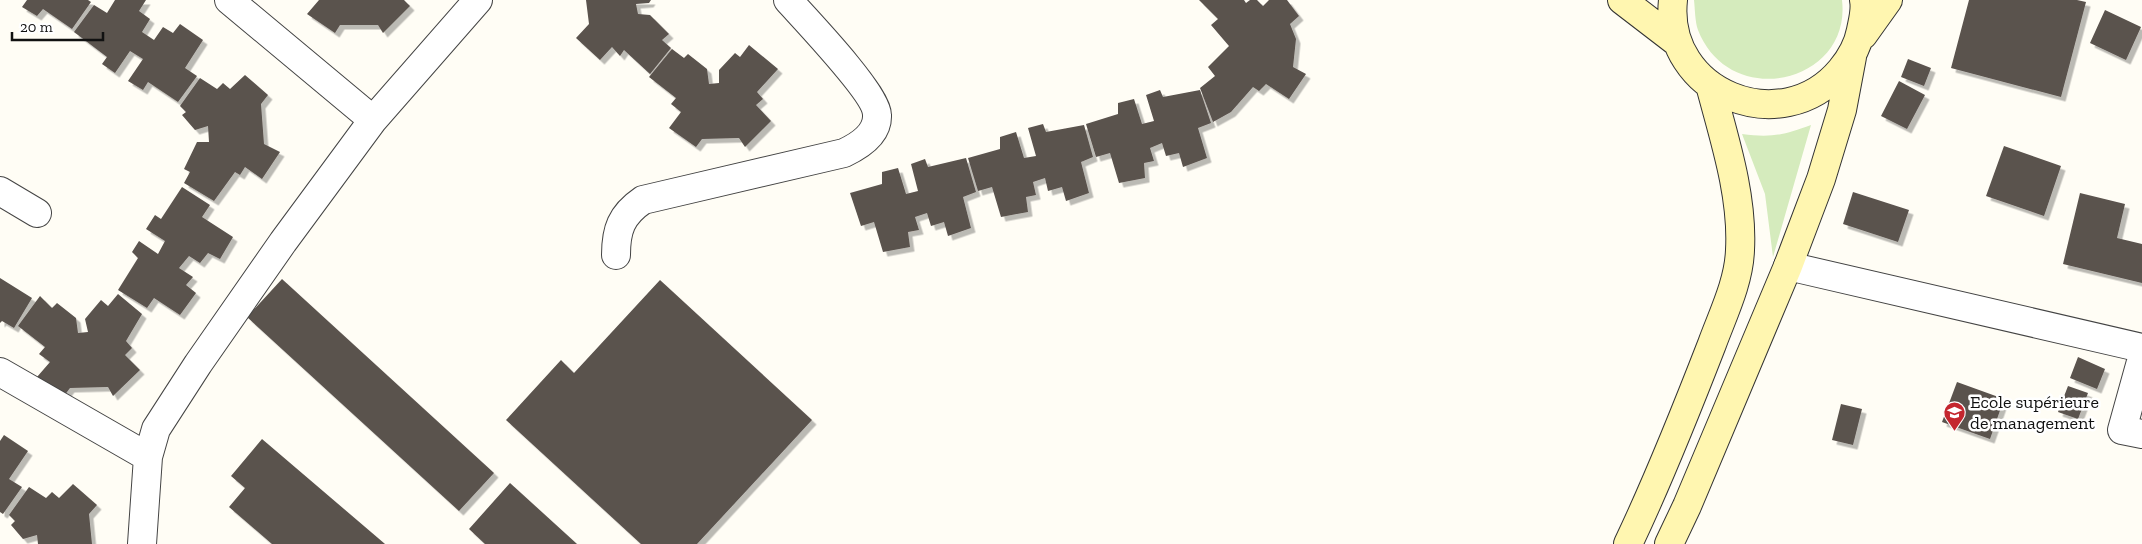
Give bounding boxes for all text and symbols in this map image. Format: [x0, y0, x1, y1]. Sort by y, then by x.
scale bar [12, 10, 104, 42]
text: 20 m [20, 18, 53, 36]
place label: Ecole supérieure de management [1970, 391, 2099, 434]
school or university icon: Ecole supérieure de management [1942, 400, 1966, 431]

